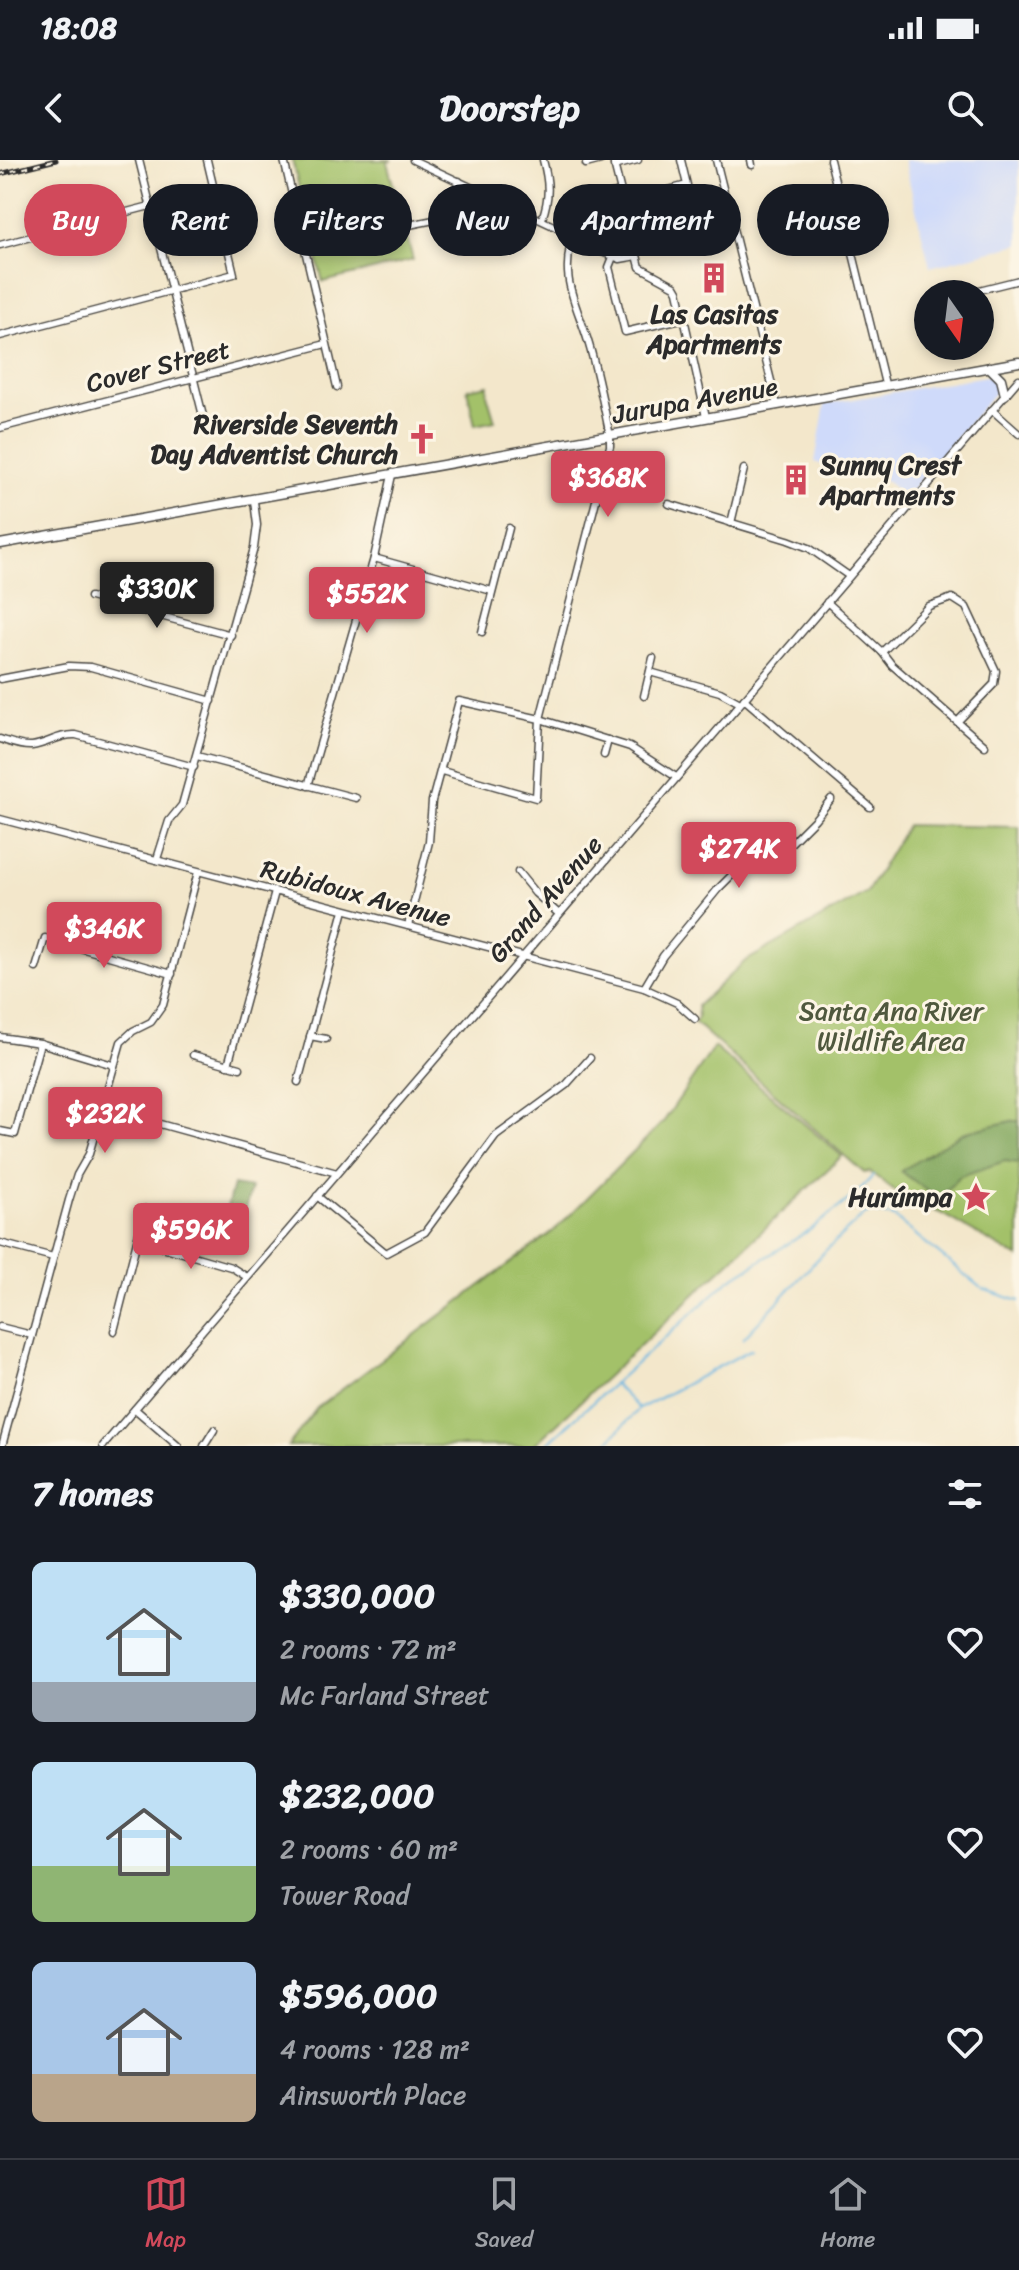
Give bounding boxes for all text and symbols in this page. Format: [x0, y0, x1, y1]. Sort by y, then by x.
text: 18:08 [40, 1, 117, 55]
text: Doorstep [439, 76, 580, 140]
icon: back [32, 86, 76, 130]
icon: search [943, 86, 987, 130]
chip: Buy [24, 184, 127, 256]
chip: Rent [143, 184, 258, 256]
chip: Filters [274, 184, 412, 256]
chip: New [428, 184, 537, 256]
chip: Apartment [553, 184, 741, 256]
chip: House [757, 184, 889, 256]
building icon: Las Casitas Apartments [697, 261, 731, 295]
north arrow [914, 280, 994, 360]
map controls [914, 280, 994, 360]
place label: Las Casitas Apartments [646, 291, 782, 367]
street label: Cover Street [81, 326, 235, 406]
street label: Jurupa Avenue [608, 363, 782, 437]
place label: Riverside Seventh Day Adventist Church [151, 401, 398, 477]
church icon: Riverside Seventh Day Adventist Church [405, 422, 439, 456]
place label: Sunny Crest Apartments [819, 442, 963, 518]
pin: $368K [552, 451, 664, 519]
text: $368K [569, 454, 647, 500]
building icon: Sunny Crest Apartments [779, 463, 813, 497]
pin: $330K [101, 562, 213, 630]
text: $330K [118, 565, 196, 611]
pin: $552K [311, 567, 423, 635]
text: $552K [327, 570, 407, 616]
pin: $274K [683, 822, 795, 890]
street label: Grand Avenue [476, 824, 614, 974]
text: $274K [699, 825, 779, 871]
street label: Rubidoux Avenue [256, 845, 456, 941]
pin: $346K [48, 902, 160, 970]
text: $346K [65, 905, 143, 951]
park label: Santa Ana River Wildlife Area [799, 988, 985, 1064]
pin: $232K [49, 1087, 161, 1155]
text: $232K [66, 1090, 144, 1136]
place label: Hurúmpa [848, 1174, 953, 1220]
place icon: Hurúmpa [959, 1180, 993, 1214]
pin: $596K [135, 1203, 247, 1271]
text: $596K [151, 1206, 231, 1252]
text: 7 homes [32, 1464, 153, 1524]
icon: filters [943, 1472, 987, 1516]
text: $330,000 [280, 1566, 435, 1626]
icon: home [96, 1594, 192, 1690]
icon: heart [943, 1620, 987, 1664]
text: 2 rooms · 72 m² [280, 1626, 457, 1672]
text: Mc Farland Street [280, 1672, 489, 1718]
text: $232,000 [280, 1766, 434, 1826]
icon: home [96, 1794, 192, 1890]
icon: heart [943, 1820, 987, 1864]
text: 2 rooms · 60 m² [280, 1826, 458, 1872]
text: Tower Road [280, 1872, 409, 1918]
text: $596,000 [280, 1966, 437, 2026]
icon: home [96, 1994, 192, 2090]
icon: heart [943, 2020, 987, 2064]
text: 4 rooms · 128 m² [280, 2026, 470, 2072]
text: Ainsworth Place [280, 2072, 466, 2118]
tab: Map [144, 2172, 188, 2259]
tab: Saved [475, 2172, 533, 2259]
tab: Home [820, 2172, 875, 2259]

